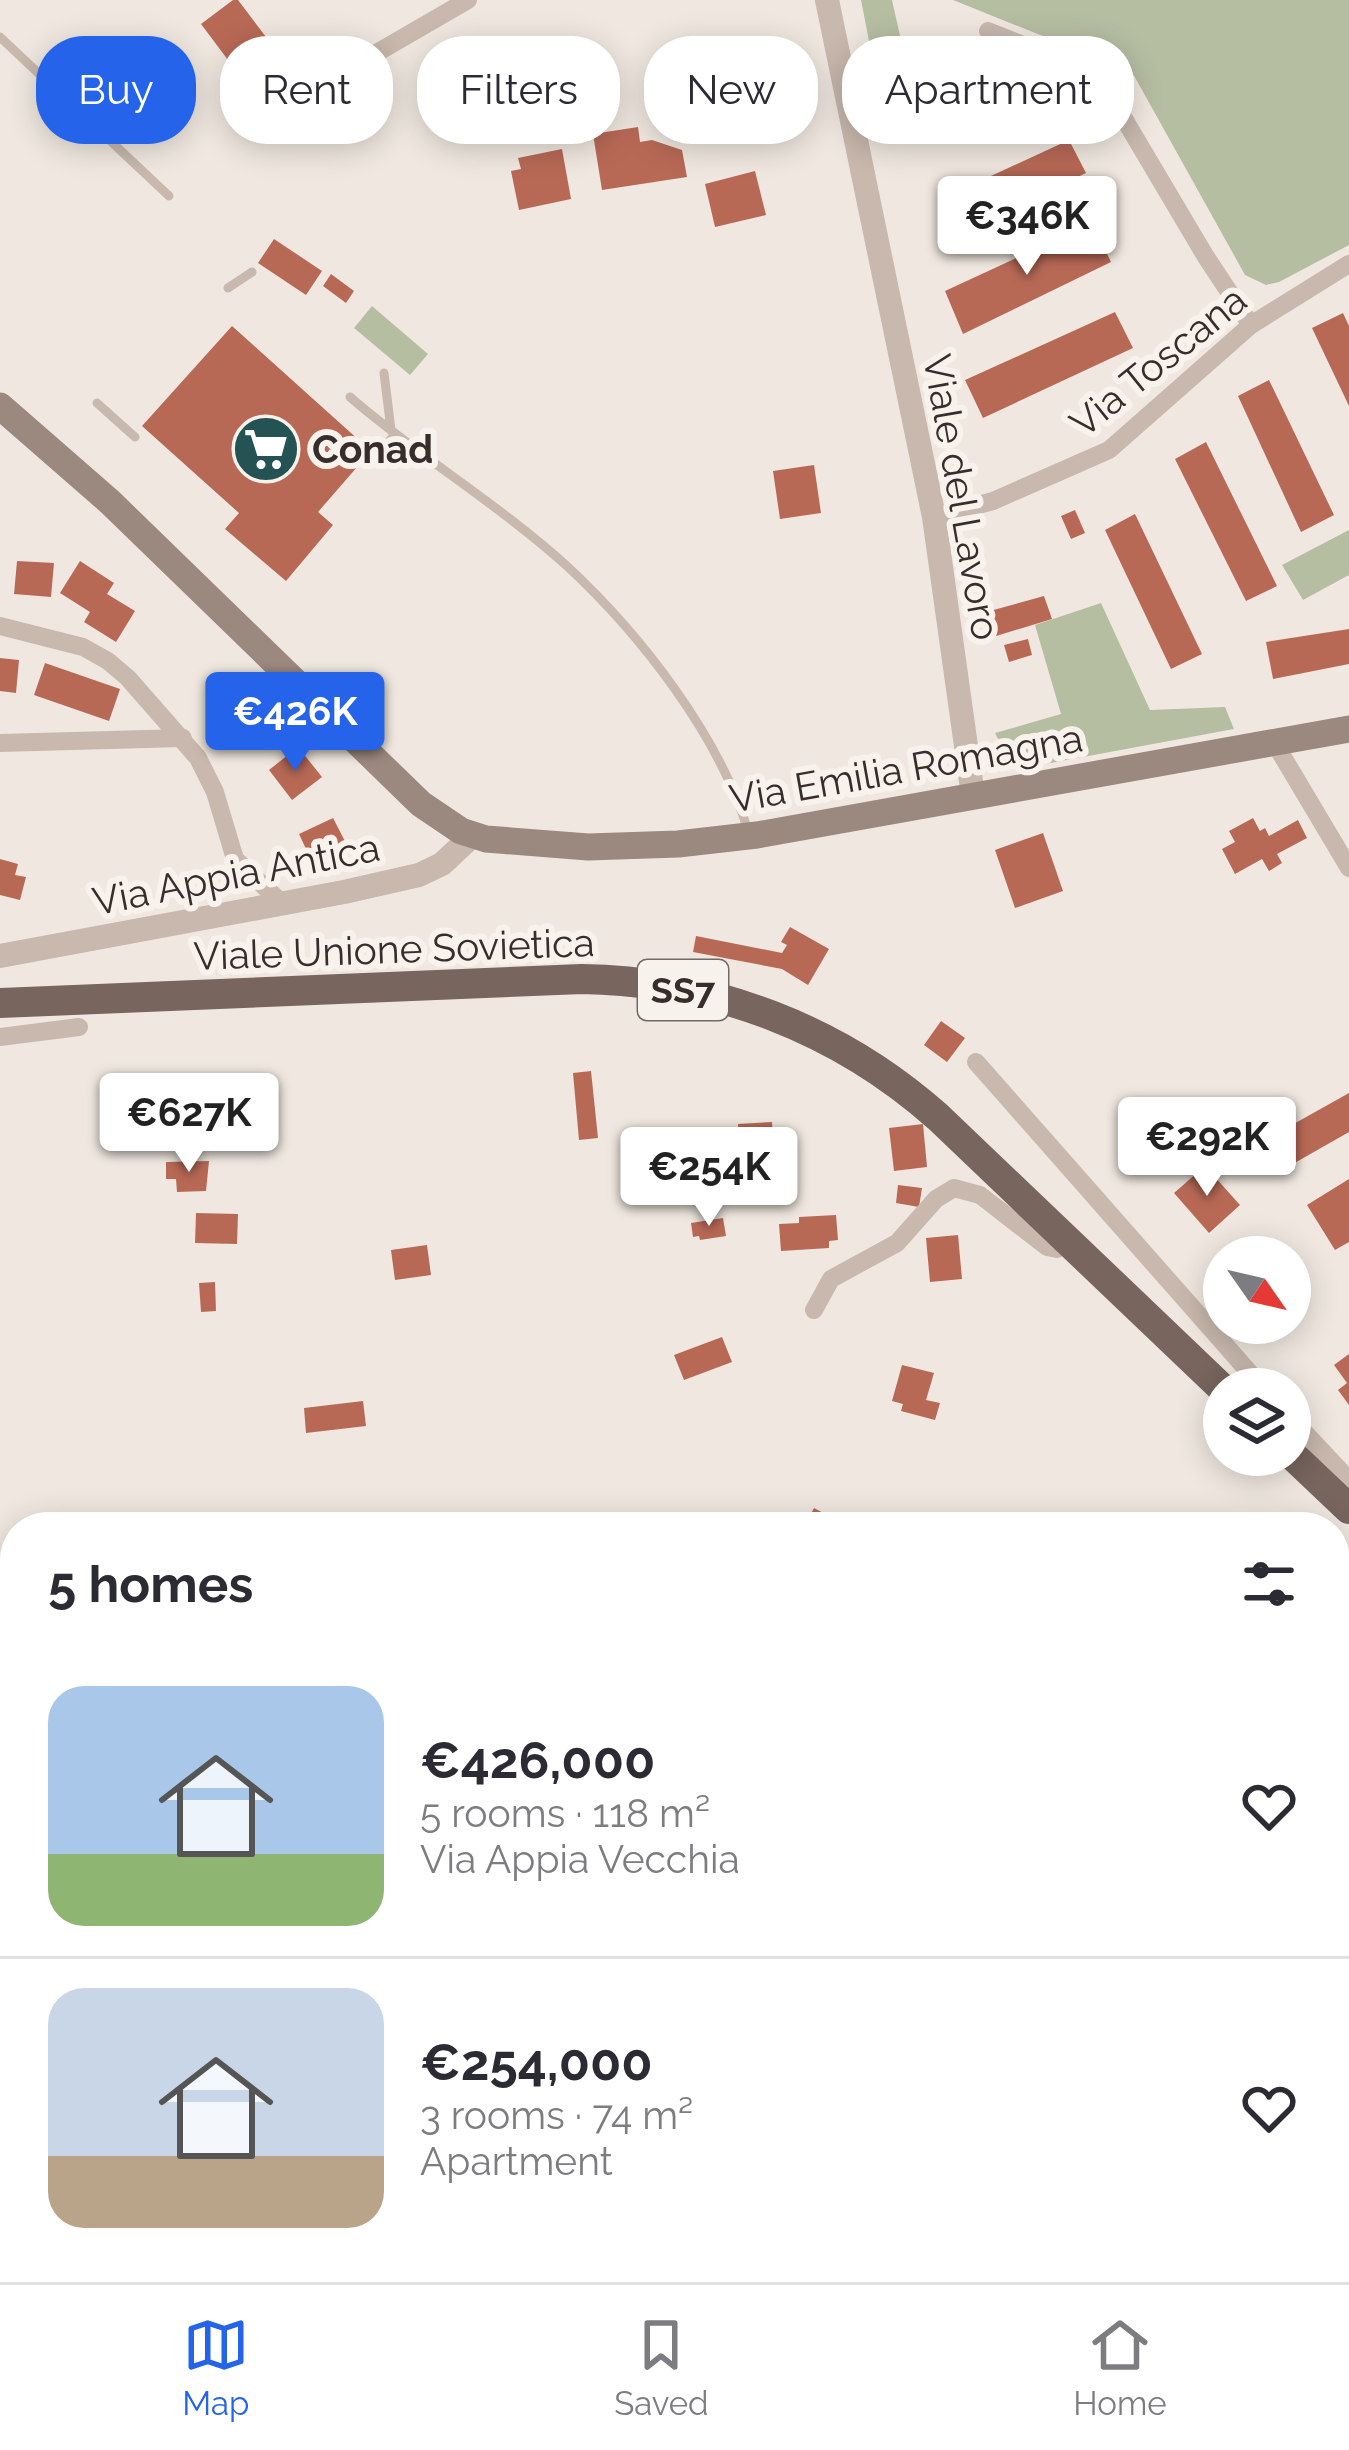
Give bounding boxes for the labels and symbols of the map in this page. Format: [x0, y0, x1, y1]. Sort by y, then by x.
pin: €346K [943, 176, 1111, 278]
street label: Via Toscana [1061, 276, 1255, 446]
street label: Viale del Lavoro [914, 351, 1010, 643]
supermarket icon: Conad [231, 414, 301, 484]
place label: Conad [312, 426, 433, 472]
pin: €426K [211, 672, 379, 774]
street label: Via Emilia Romagna [726, 714, 1086, 822]
street label: Via Appia Antica [89, 824, 383, 924]
street label: Viale Unione Sovietica [193, 919, 595, 979]
road number: SS7 [638, 960, 728, 1020]
pin: €627K [105, 1073, 273, 1175]
pin: €292K [1123, 1097, 1291, 1199]
pin: €254K [625, 1127, 793, 1229]
north arrow [1203, 1236, 1311, 1344]

